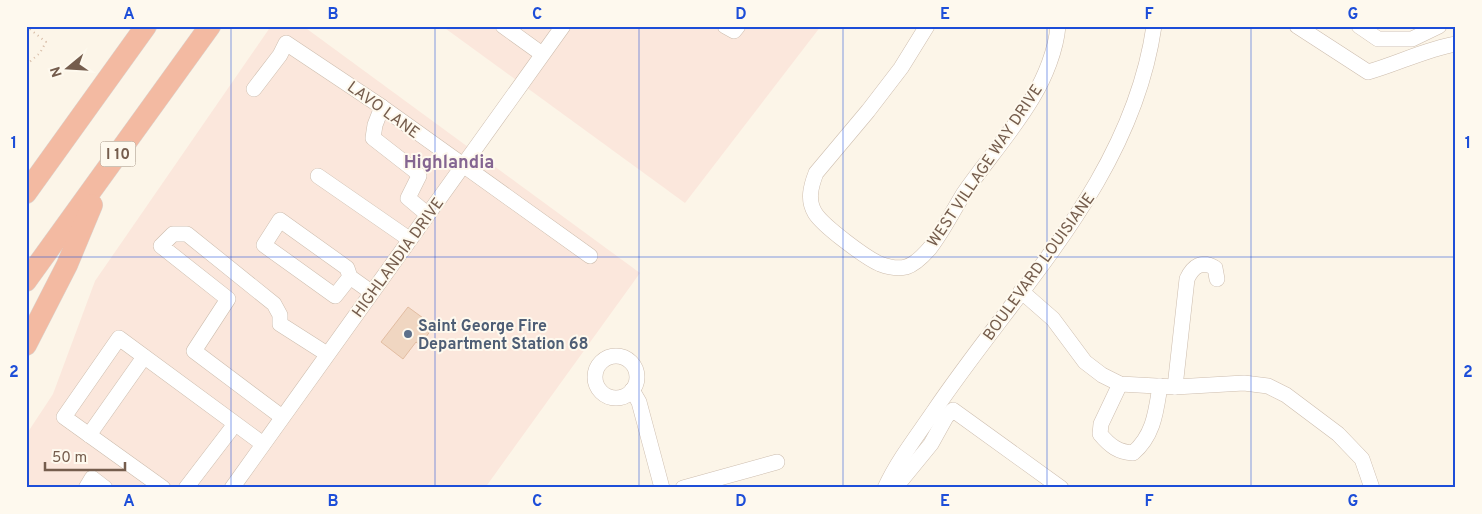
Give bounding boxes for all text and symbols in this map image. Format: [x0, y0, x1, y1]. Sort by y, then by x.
text: A [123, 5, 135, 25]
text: B [327, 5, 339, 25]
text: C [532, 5, 542, 25]
text: D [735, 5, 747, 25]
text: E [940, 5, 950, 25]
text: F [1144, 5, 1154, 25]
text: G [1348, 5, 1358, 25]
north arrow [42, 42, 92, 92]
text: N [47, 64, 67, 79]
street label: LAVO LANE [343, 78, 423, 144]
street label: WEST VILLAGE WAY DRIVE [924, 81, 1048, 251]
text: 1 [11, 134, 17, 154]
text: 1 [1465, 134, 1471, 154]
road number: I 10 [100, 142, 136, 166]
district label: Highlandia [404, 152, 494, 175]
street label: BOULEVARD LOUISIANE [979, 189, 1100, 345]
street label: HIGHLANDIA DRIVE [348, 194, 449, 322]
place label: Saint George Fire Department Station 68 [418, 317, 589, 355]
marker: Saint George Fire Department Station 68 [402, 328, 414, 340]
text: 2 [9, 363, 19, 383]
text: 2 [1463, 363, 1473, 383]
scale bar [45, 439, 125, 471]
text: 50 m [52, 449, 87, 468]
text: A [123, 492, 135, 512]
text: B [327, 492, 339, 512]
text: C [532, 492, 542, 512]
text: D [735, 492, 747, 512]
text: E [940, 492, 950, 512]
text: F [1144, 492, 1154, 512]
text: G [1348, 492, 1358, 512]

